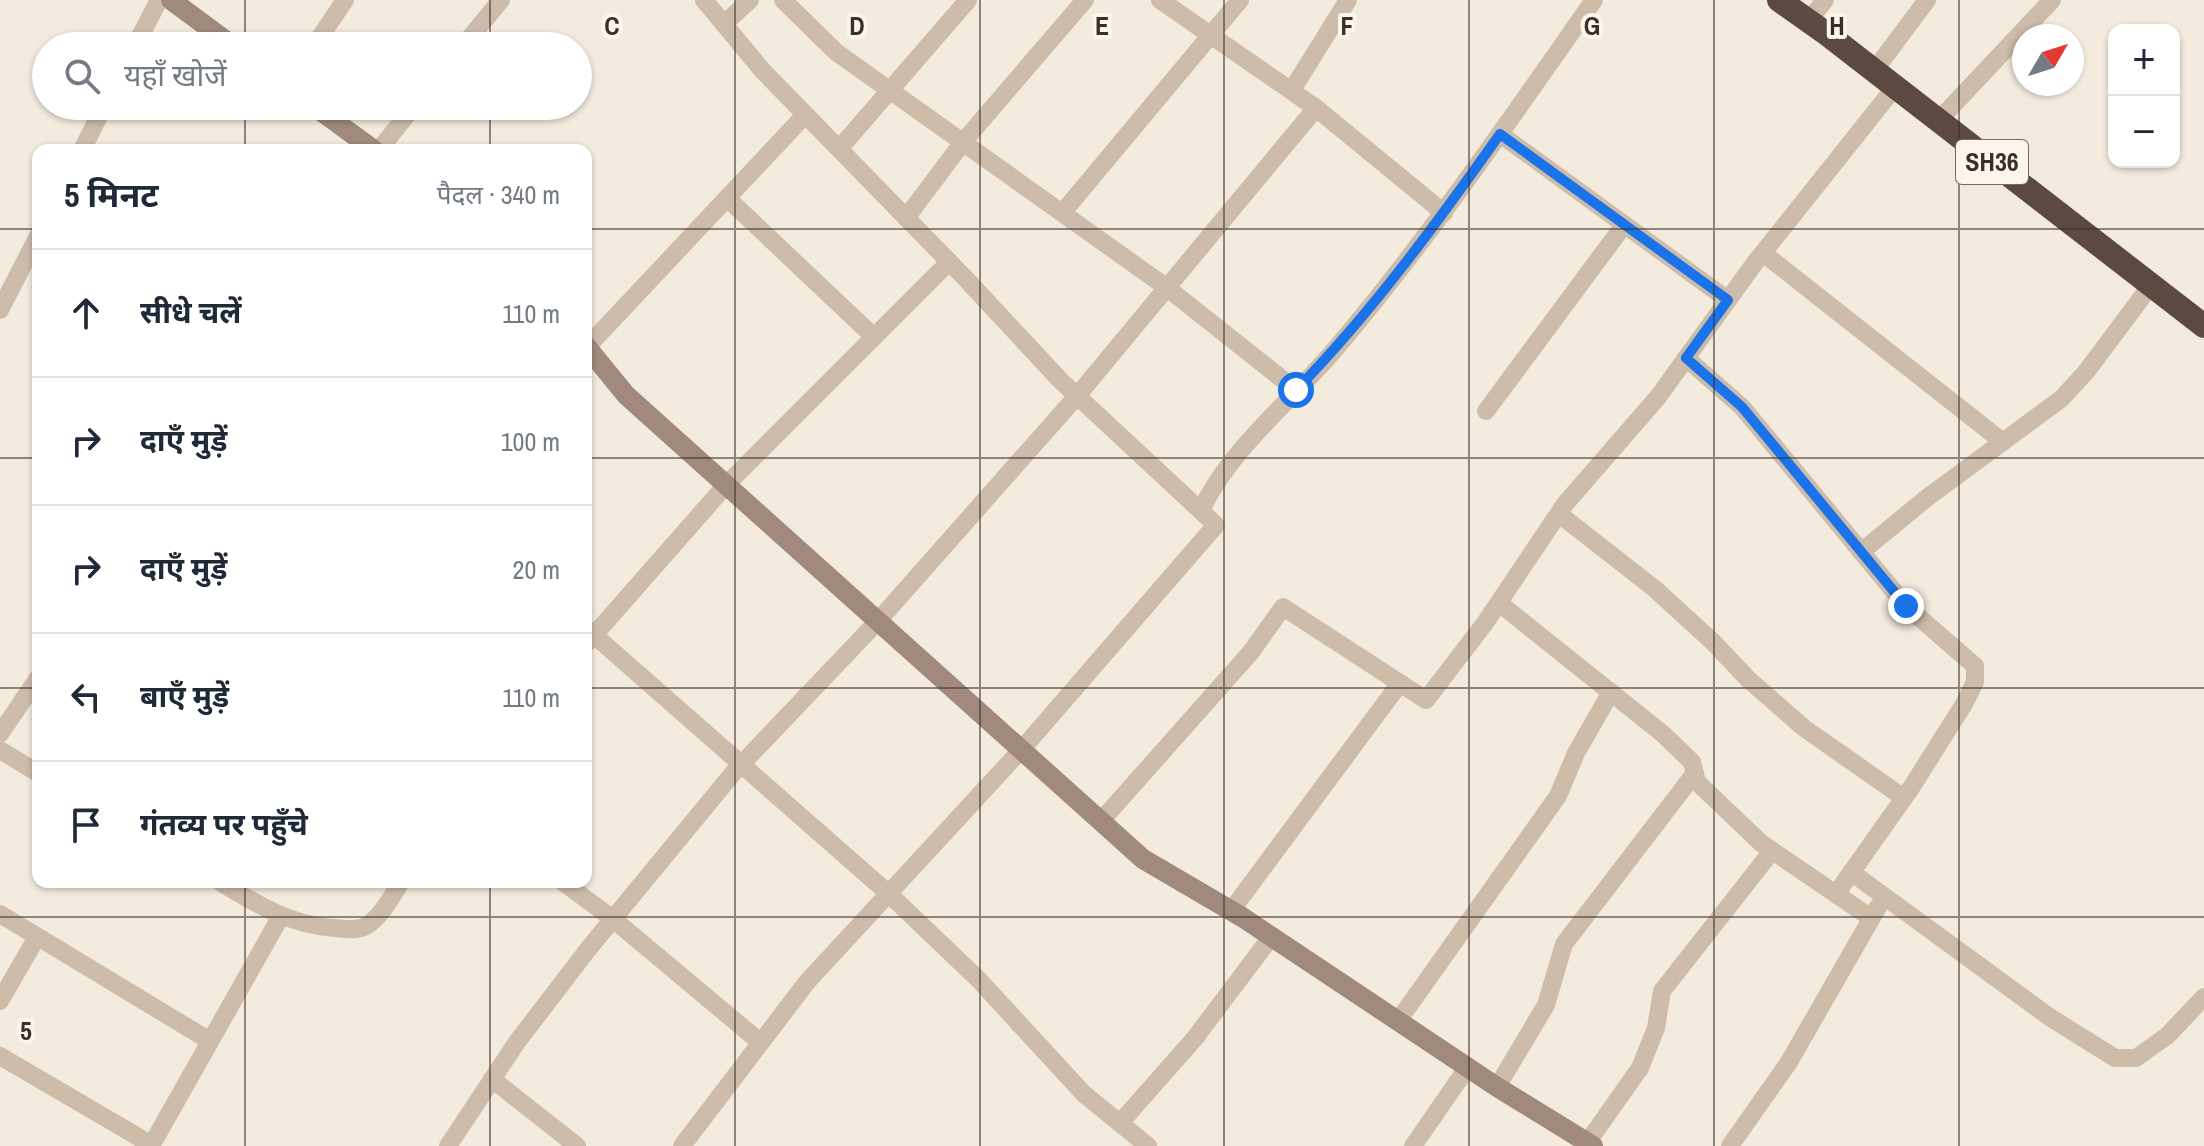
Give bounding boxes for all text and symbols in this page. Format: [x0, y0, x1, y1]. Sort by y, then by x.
text: C [604, 8, 620, 43]
text: D [849, 8, 865, 43]
text: E [1095, 8, 1109, 43]
text: F [1340, 8, 1354, 43]
text: G [1584, 8, 1600, 43]
text: H [1829, 8, 1845, 43]
north arrow [2012, 24, 2084, 96]
map controls [2108, 24, 2180, 168]
button: + [2108, 24, 2180, 96]
search box [32, 32, 592, 120]
icon: search [60, 54, 104, 98]
text: यहाँ खोजें [124, 55, 227, 95]
button: − [2108, 96, 2180, 168]
road number: SH36 [1956, 140, 2028, 184]
text: 5 मिनट [64, 172, 159, 218]
text: पैदल · 340 m [437, 177, 560, 212]
icon: ahead [64, 291, 108, 335]
text: सीधे चलें [140, 292, 241, 332]
text: 110 m [502, 296, 560, 331]
route start [1278, 372, 1314, 408]
icon: right [64, 419, 108, 463]
text: दाएँ मुड़ें [140, 420, 227, 460]
text: 100 m [501, 424, 560, 459]
icon: right [64, 547, 108, 591]
text: दाएँ मुड़ें [140, 548, 227, 588]
text: 20 m [513, 552, 560, 587]
route end [1888, 588, 1924, 624]
icon: left [64, 675, 108, 719]
text: बाएँ मुड़ें [140, 676, 229, 716]
text: 110 m [502, 680, 560, 715]
icon: arrive [64, 803, 108, 847]
text: गंतव्य पर पहुँचे [140, 804, 308, 844]
text: 5 [20, 1013, 32, 1048]

